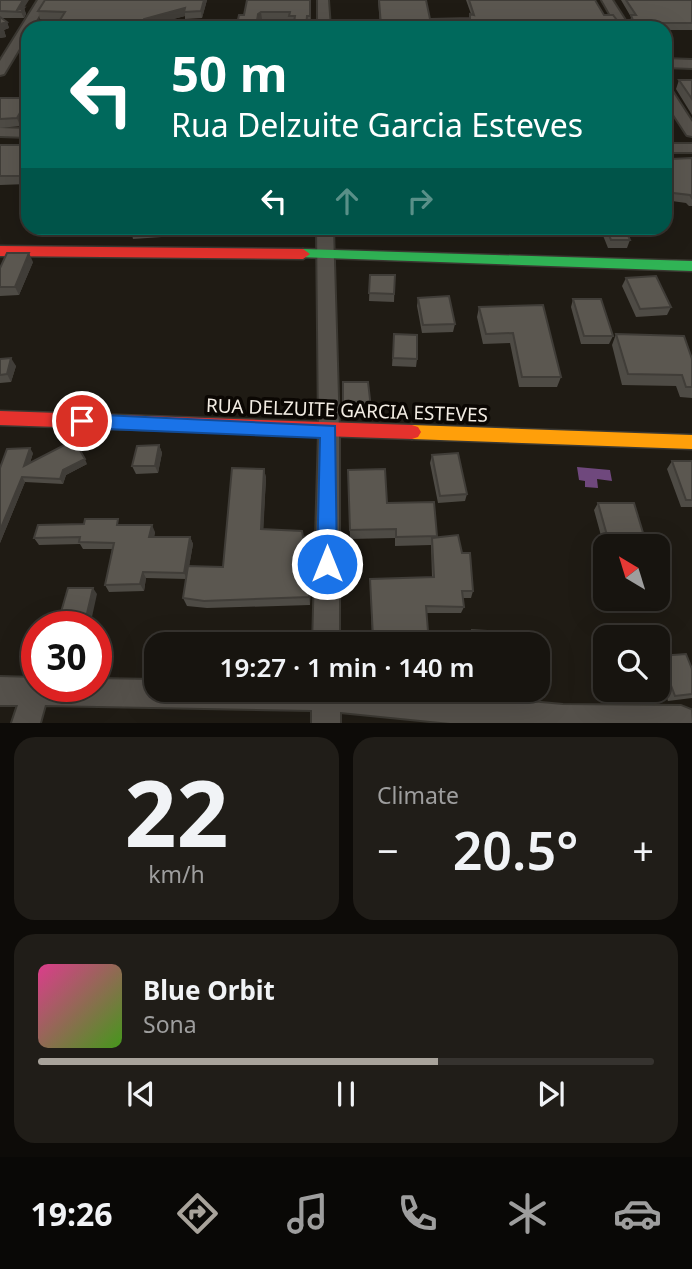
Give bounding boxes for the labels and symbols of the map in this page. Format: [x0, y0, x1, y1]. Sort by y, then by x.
pin [52, 391, 112, 451]
street label: RUA DELZUITE GARCIA ESTEVES [206, 392, 488, 428]
position arrow [290, 527, 364, 601]
north arrow [593, 534, 670, 611]
speed limit sign: 30 [21, 611, 112, 702]

